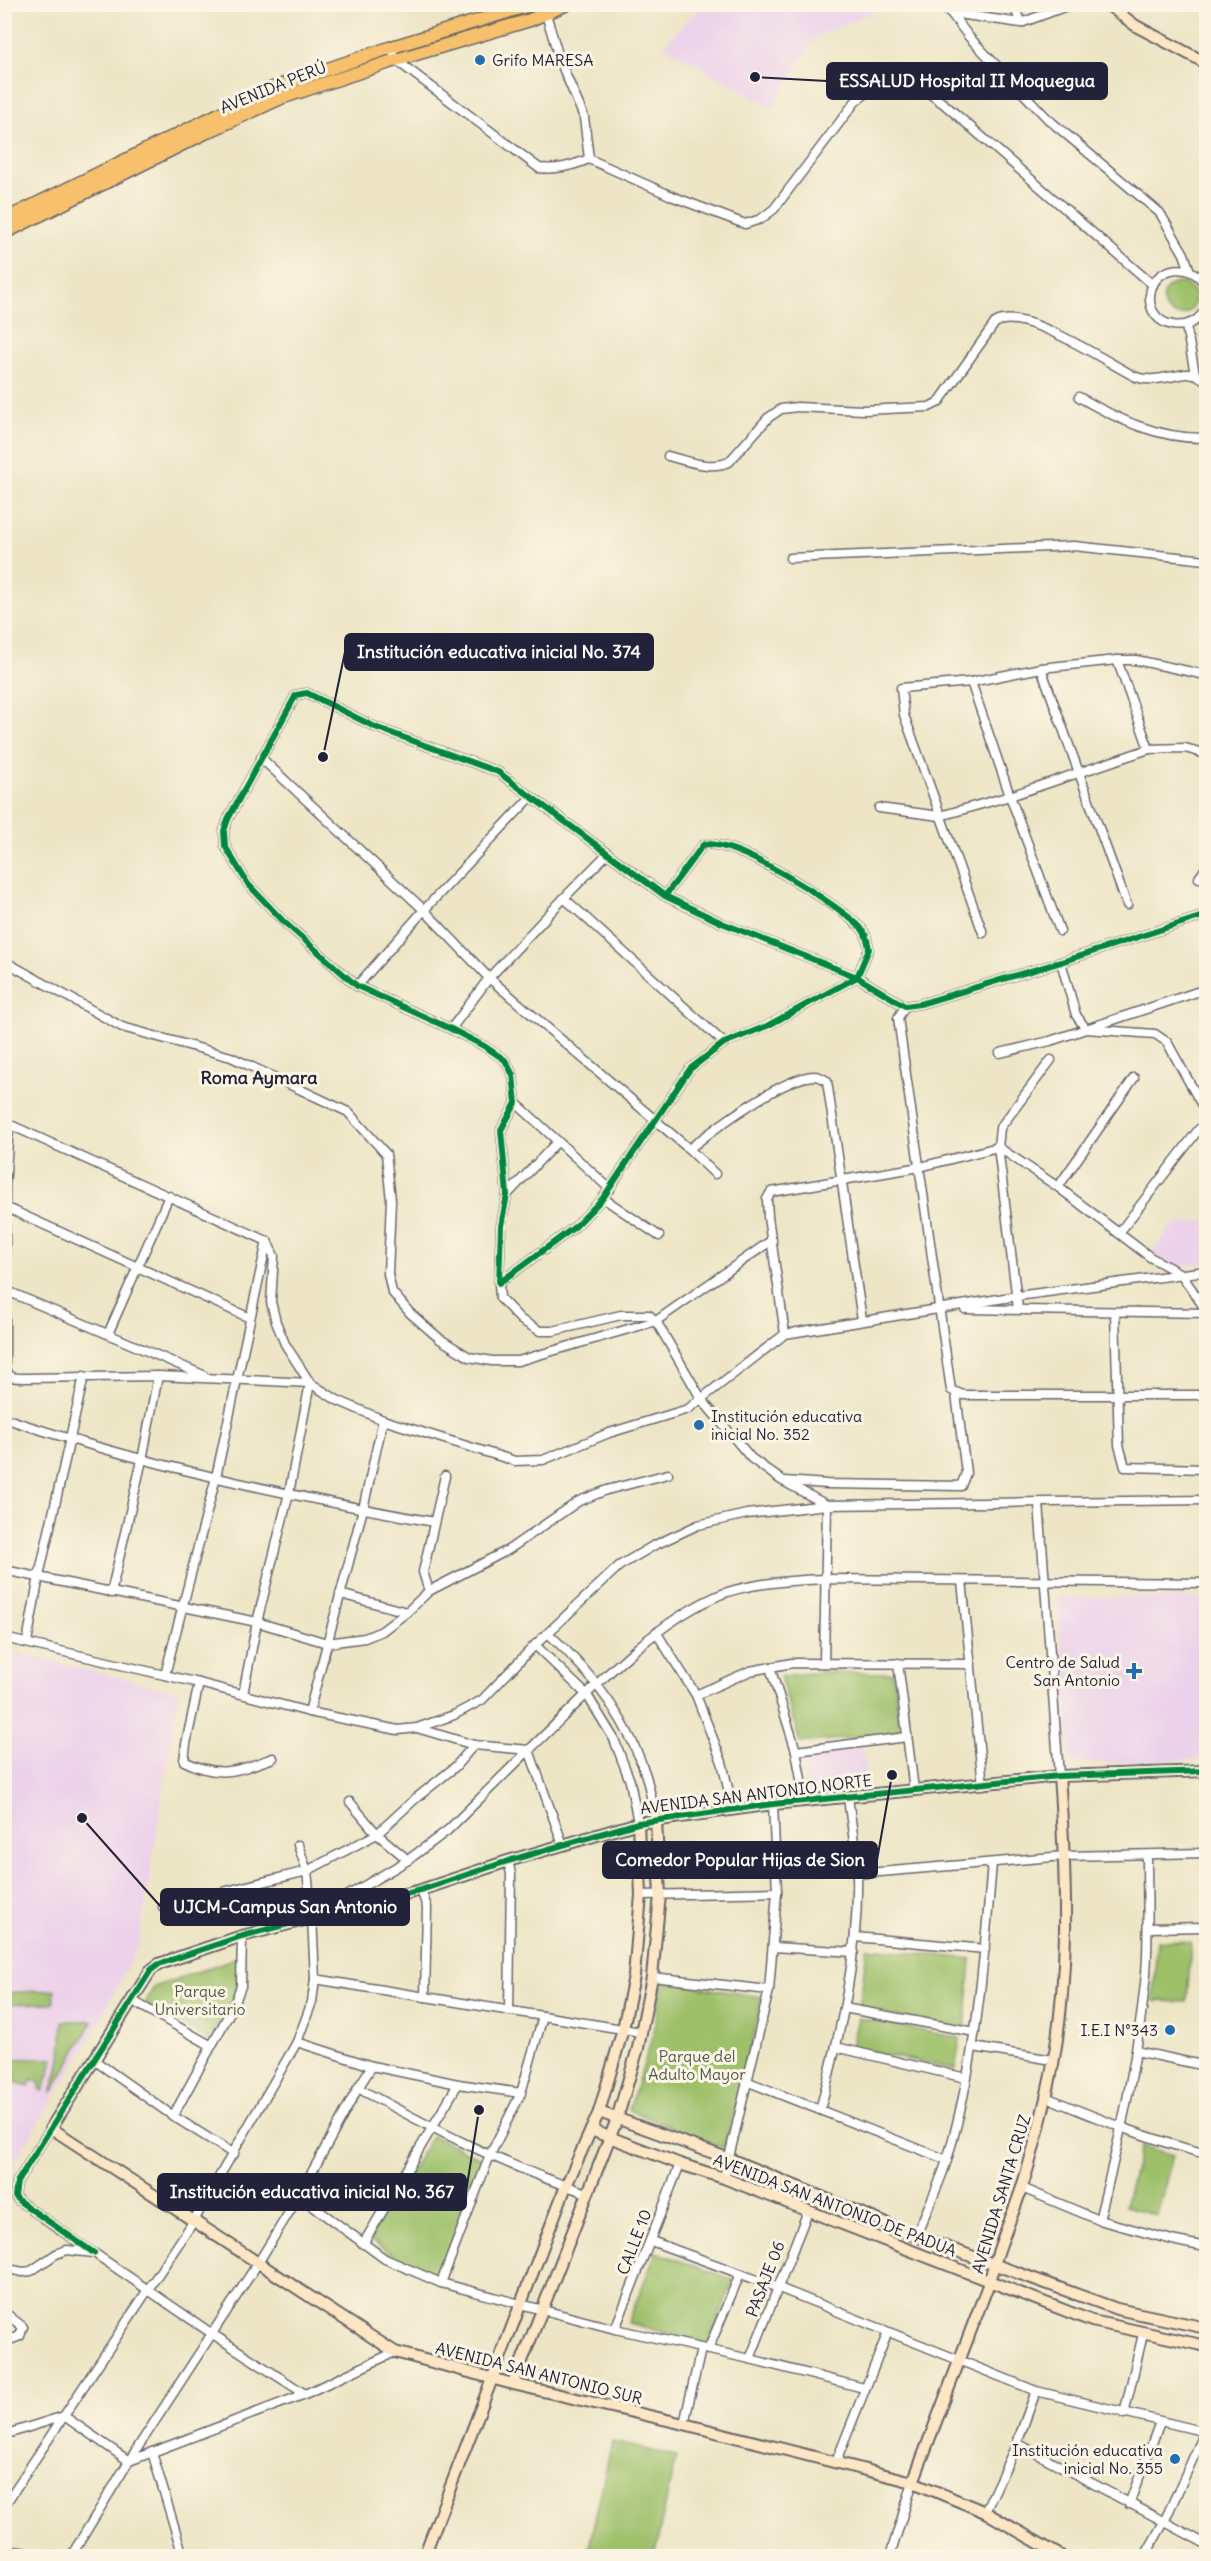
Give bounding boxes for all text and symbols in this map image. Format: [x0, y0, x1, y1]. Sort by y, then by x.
place label: Grifo MARESA [492, 50, 593, 70]
marker: Grifo MARESA [473, 53, 487, 67]
street label: AVENIDA PERÚ [217, 57, 329, 117]
callout: ESSALUD Hospital II Moquegua [827, 63, 1107, 99]
text: ESSALUD Hospital II Moquegua [839, 69, 1095, 92]
callout: Institución educativa inicial No. 374 [345, 634, 653, 670]
text: Institución educativa inicial No. 374 [357, 640, 642, 663]
district label: Roma Aymara [200, 1066, 318, 1089]
place label: Institución educativa inicial No. 352 [711, 1406, 862, 1444]
marker: Institución educativa inicial No. 352 [692, 1418, 706, 1432]
place label: Centro de Salud San Antonio [1006, 1652, 1120, 1690]
marker: Centro de Salud San Antonio [1125, 1662, 1143, 1680]
street label: AVENIDA SAN ANTONIO NORTE [639, 1770, 873, 1818]
callout: Comedor Popular Hijas de Sion [603, 1842, 877, 1878]
text: Comedor Popular Hijas de Sion [615, 1848, 865, 1871]
callout: UJCM-Campus San Antonio [161, 1889, 409, 1925]
text: UJCM-Campus San Antonio [173, 1895, 397, 1918]
park label: Parque Universitario [154, 1981, 246, 2019]
place label: I.E.I N°343 [1080, 2020, 1158, 2040]
marker: I.E.I N°343 [1163, 2023, 1177, 2037]
park label: Parque del Adulto Mayor [648, 2046, 746, 2084]
street label: AVENIDA SANTA CRUZ [967, 2112, 1035, 2276]
street label: AVENIDA SAN ANTONIO DE PADUA [711, 2149, 959, 2261]
callout: Institución educativa inicial No. 367 [158, 2174, 466, 2210]
text: Institución educativa inicial No. 367 [170, 2180, 454, 2203]
street label: CALLE 10 [612, 2207, 656, 2277]
street label: PASAJE 06 [741, 2238, 789, 2320]
street label: AVENIDA SAN ANTONIO SUR [434, 2338, 644, 2408]
place label: Institución educativa inicial No. 355 [1012, 2440, 1163, 2478]
marker: Institución educativa inicial No. 355 [1168, 2452, 1182, 2466]

